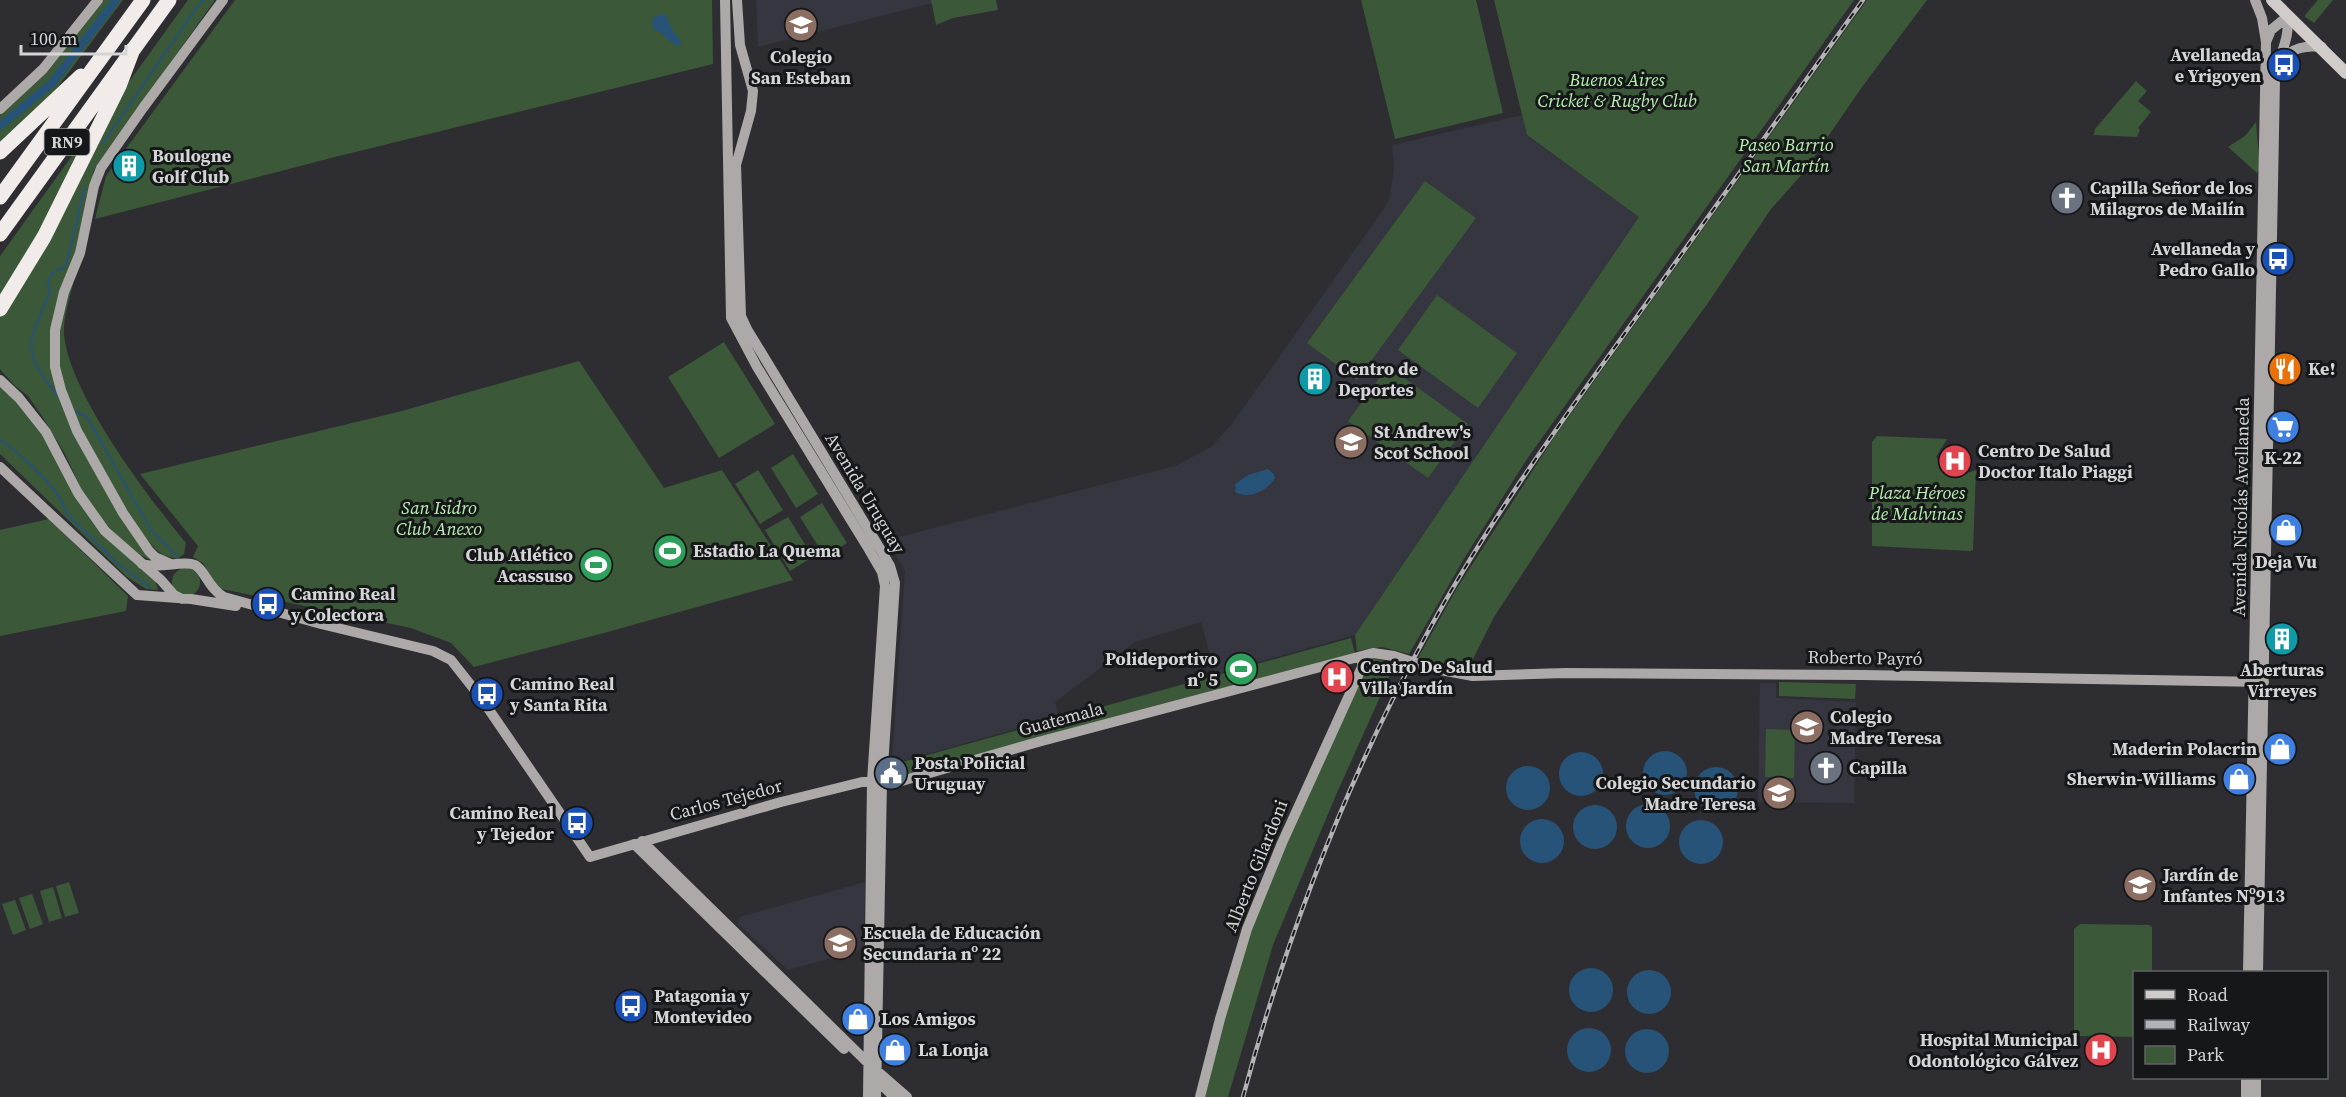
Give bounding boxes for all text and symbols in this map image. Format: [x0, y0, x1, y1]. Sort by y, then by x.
school or university icon: Colegio San Esteban [783, 7, 819, 43]
scale bar [21, 18, 126, 56]
text: 100 m [30, 26, 77, 51]
place label: Avellaneda e Yrigoyen [2170, 42, 2261, 88]
place label: Colegio San Esteban [751, 44, 851, 90]
bus stop icon: Avellaneda e Yrigoyen [2266, 47, 2302, 83]
park label: Buenos Aires Cricket & Rugby Club [1537, 67, 1697, 113]
road number: RN9 [44, 129, 90, 155]
park label: Paseo Barrio San Martín [1737, 132, 1834, 178]
place label: Boulogne Golf Club [152, 143, 231, 189]
building icon: Boulogne Golf Club [111, 148, 147, 184]
place label: Capilla Señor de los Milagros de Mailín [2090, 175, 2253, 221]
church icon: Capilla Señor de los Milagros de Mailín [2049, 180, 2085, 216]
place label: Avellaneda y Pedro Gallo [2151, 236, 2255, 282]
bus stop icon: Avellaneda y Pedro Gallo [2260, 241, 2296, 277]
restaurant icon: Ke! [2267, 351, 2303, 387]
place label: Centro de Deportes [1338, 356, 1418, 402]
place label: Ke! [2308, 356, 2336, 381]
building icon: Centro de Deportes [1297, 361, 1333, 397]
street label: Avenida Nicolás Avellaneda [2226, 396, 2255, 617]
supermarket icon: K-22 [2265, 409, 2301, 445]
place label: St Andrew's Scot School [1374, 419, 1471, 465]
school or university icon: St Andrew's Scot School [1333, 424, 1369, 460]
street label: Avenida Uruguay [819, 428, 912, 559]
place label: Centro De Salud Doctor Italo Piaggi [1978, 438, 2133, 484]
hospital icon: Centro De Salud Doctor Italo Piaggi [1937, 443, 1973, 479]
place label: K-22 [2264, 445, 2302, 470]
park label: Plaza Héroes de Malvinas [1868, 480, 1966, 526]
park label: San Isidro Club Anexo [396, 495, 482, 541]
shop icon: Deja Vu [2268, 512, 2304, 548]
sports icon: Estadio La Quema [652, 533, 688, 569]
place label: Estadio La Quema [693, 538, 841, 563]
place label: Club Atlético Acassuso [466, 542, 573, 588]
sports icon: Club Atlético Acassuso [578, 547, 614, 583]
place label: Deja Vu [2255, 549, 2317, 574]
place label: Camino Real y Colectora [290, 581, 396, 627]
bus stop icon: Camino Real y Colectora [250, 586, 286, 622]
building icon: Aberturas Virreyes [2264, 621, 2300, 657]
street label: Roberto Payró [1807, 644, 1923, 671]
place label: Polideportivo nº 5 [1105, 646, 1218, 692]
sports icon: Polideportivo nº 5 [1223, 651, 1259, 687]
place label: Centro De Salud Villa Jardín [1360, 654, 1493, 700]
place label: Aberturas Virreyes [2240, 657, 2324, 703]
hospital icon: Centro De Salud Villa Jardín [1319, 659, 1355, 695]
place label: Camino Real y Santa Rita [509, 671, 615, 717]
bus stop icon: Camino Real y Santa Rita [469, 676, 505, 712]
street label: Guatemala [1016, 695, 1107, 742]
place label: Colegio Madre Teresa [1830, 704, 1942, 750]
school or university icon: Colegio Madre Teresa [1789, 709, 1825, 745]
shop icon: Maderin Polacrin [2262, 731, 2298, 767]
place label: Maderin Polacrin [2112, 736, 2257, 761]
place label: Posta Policial Uruguay [914, 750, 1026, 796]
church icon: Capilla [1808, 750, 1844, 786]
public building icon: Posta Policial Uruguay [873, 755, 909, 791]
place label: Capilla [1849, 755, 1908, 780]
shop icon: Sherwin-Williams [2221, 761, 2257, 797]
place label: Sherwin-Williams [2067, 766, 2216, 791]
place label: Colegio Secundario Madre Teresa [1596, 770, 1756, 816]
street label: Carlos Tejedor [667, 772, 785, 827]
school or university icon: Colegio Secundario Madre Teresa [1761, 775, 1797, 811]
street label: Alberto Gilardoni [1218, 796, 1293, 936]
place label: Camino Real y Tejedor [449, 800, 555, 846]
bus stop icon: Camino Real y Tejedor [559, 805, 595, 841]
place label: Jardín de Infantes Nº913 [2162, 862, 2285, 908]
school or university icon: Jardín de Infantes Nº913 [2122, 867, 2158, 903]
place label: Escuela de Educación Secundaria nº 22 [863, 920, 1041, 966]
school or university icon: Escuela de Educación Secundaria nº 22 [822, 925, 858, 961]
legend [2133, 971, 2328, 1079]
text: Road [2187, 982, 2228, 1007]
place label: Patagonia y Montevideo [654, 983, 752, 1029]
bus stop icon: Patagonia y Montevideo [613, 988, 649, 1024]
shop icon: Los Amigos [840, 1001, 876, 1037]
place label: Los Amigos [881, 1006, 976, 1031]
text: Railway [2187, 1012, 2251, 1037]
place label: Hospital Municipal Odontológico Gálvez [1908, 1027, 2079, 1073]
shop icon: La Lonja [877, 1032, 913, 1068]
hospital icon: Hospital Municipal Odontológico Gálvez [2083, 1032, 2119, 1068]
place label: La Lonja [918, 1037, 989, 1062]
text: Park [2187, 1042, 2224, 1067]

